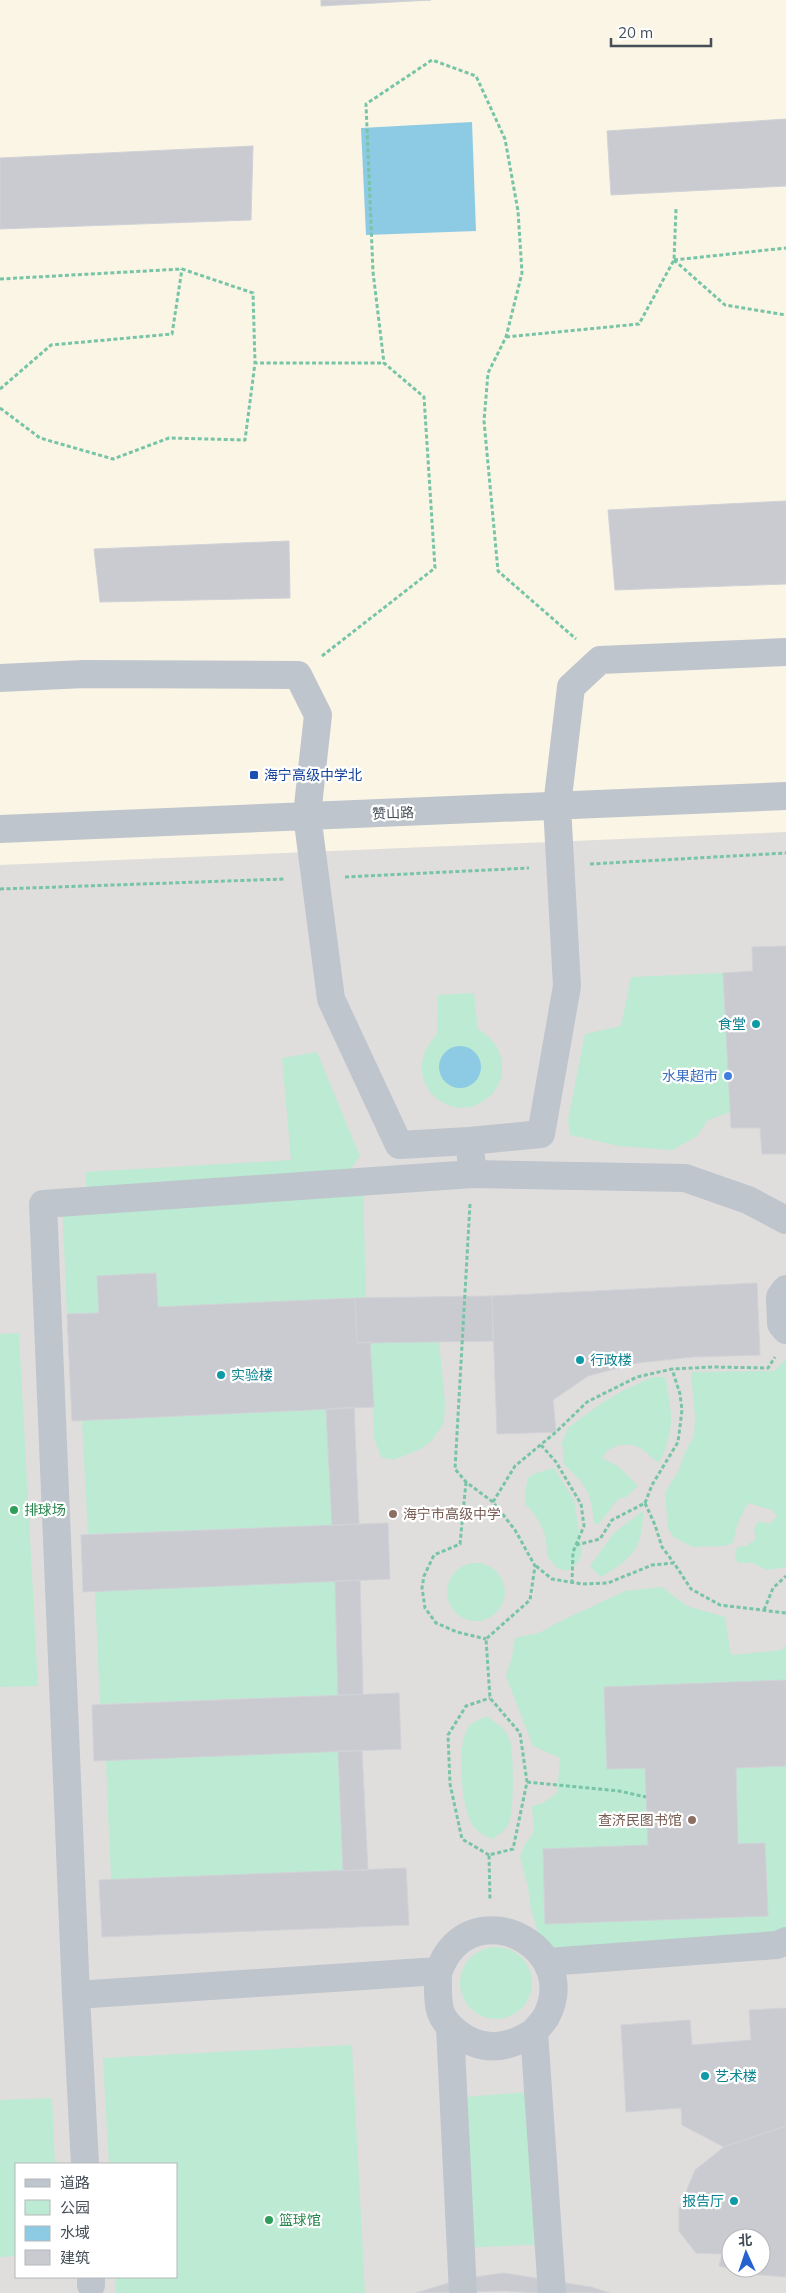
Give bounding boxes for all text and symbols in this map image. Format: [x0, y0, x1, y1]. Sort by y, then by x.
scale bar [611, 15, 711, 47]
text: 20 m [618, 23, 653, 42]
place label: 海宁高级中学北 [264, 766, 362, 784]
marker: 海宁高级中学北 [248, 769, 260, 781]
street label: 赞山路 [372, 803, 414, 823]
place label: 食堂 [718, 1015, 746, 1033]
marker: 食堂 [750, 1018, 762, 1030]
place label: 水果超市 [662, 1067, 718, 1085]
marker: 水果超市 [722, 1070, 734, 1082]
place label: 行政楼 [590, 1351, 632, 1369]
marker: 行政楼 [574, 1354, 586, 1366]
place label: 实验楼 [231, 1366, 273, 1384]
marker: 实验楼 [215, 1369, 227, 1381]
place label: 排球场 [24, 1501, 66, 1519]
marker: 排球场 [8, 1504, 20, 1516]
place label: 海宁市高级中学 [403, 1505, 501, 1523]
marker: 海宁市高级中学 [387, 1508, 399, 1520]
place label: 查济民图书馆 [598, 1811, 682, 1829]
marker: 查济民图书馆 [686, 1814, 698, 1826]
place label: 艺术楼 [715, 2067, 757, 2085]
marker: 艺术楼 [699, 2070, 711, 2082]
legend [15, 2163, 178, 2278]
text: 道路 [60, 2173, 90, 2192]
place label: 报告厅 [682, 2192, 724, 2210]
marker: 报告厅 [728, 2195, 740, 2207]
text: 公园 [60, 2198, 90, 2217]
place label: 篮球馆 [279, 2211, 321, 2229]
marker: 篮球馆 [263, 2214, 275, 2226]
text: 水域 [60, 2223, 90, 2242]
north arrow [721, 2228, 771, 2278]
text: 北 [738, 2231, 753, 2249]
text: 建筑 [60, 2248, 90, 2267]

